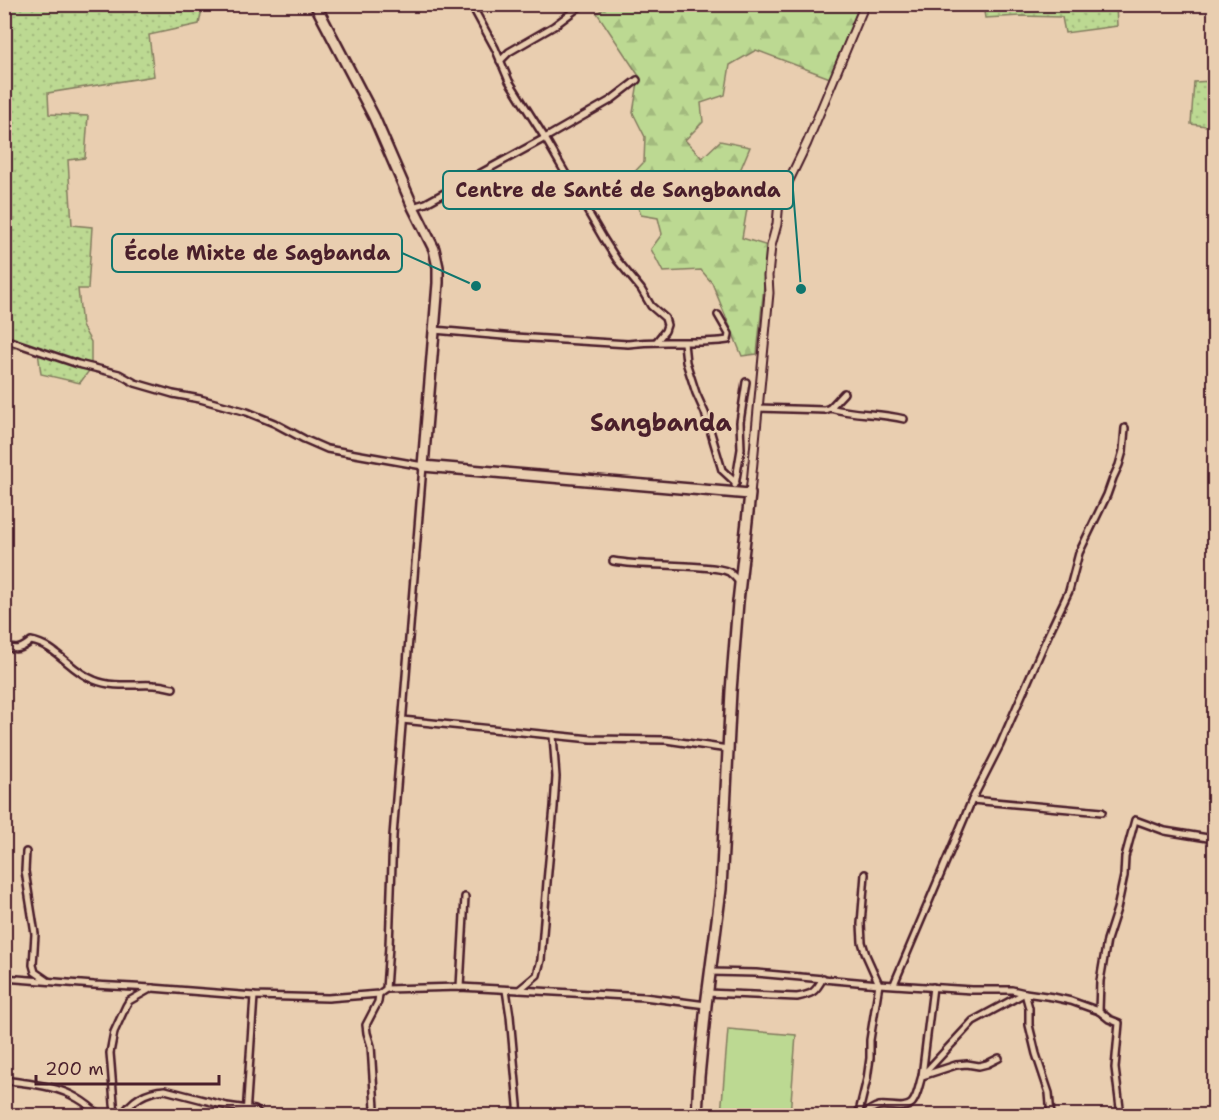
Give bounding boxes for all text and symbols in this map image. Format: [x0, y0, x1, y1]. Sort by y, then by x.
callout: Centre de Santé de Sangbanda [443, 171, 793, 209]
text: Centre de Santé de Sangbanda [455, 177, 781, 203]
callout: École Mixte de Sagbanda [112, 234, 402, 272]
text: École Mixte de Sagbanda [124, 238, 390, 266]
district label: Sangbanda [590, 407, 733, 439]
scale bar [36, 1048, 219, 1086]
text: 200 m [45, 1057, 104, 1081]

